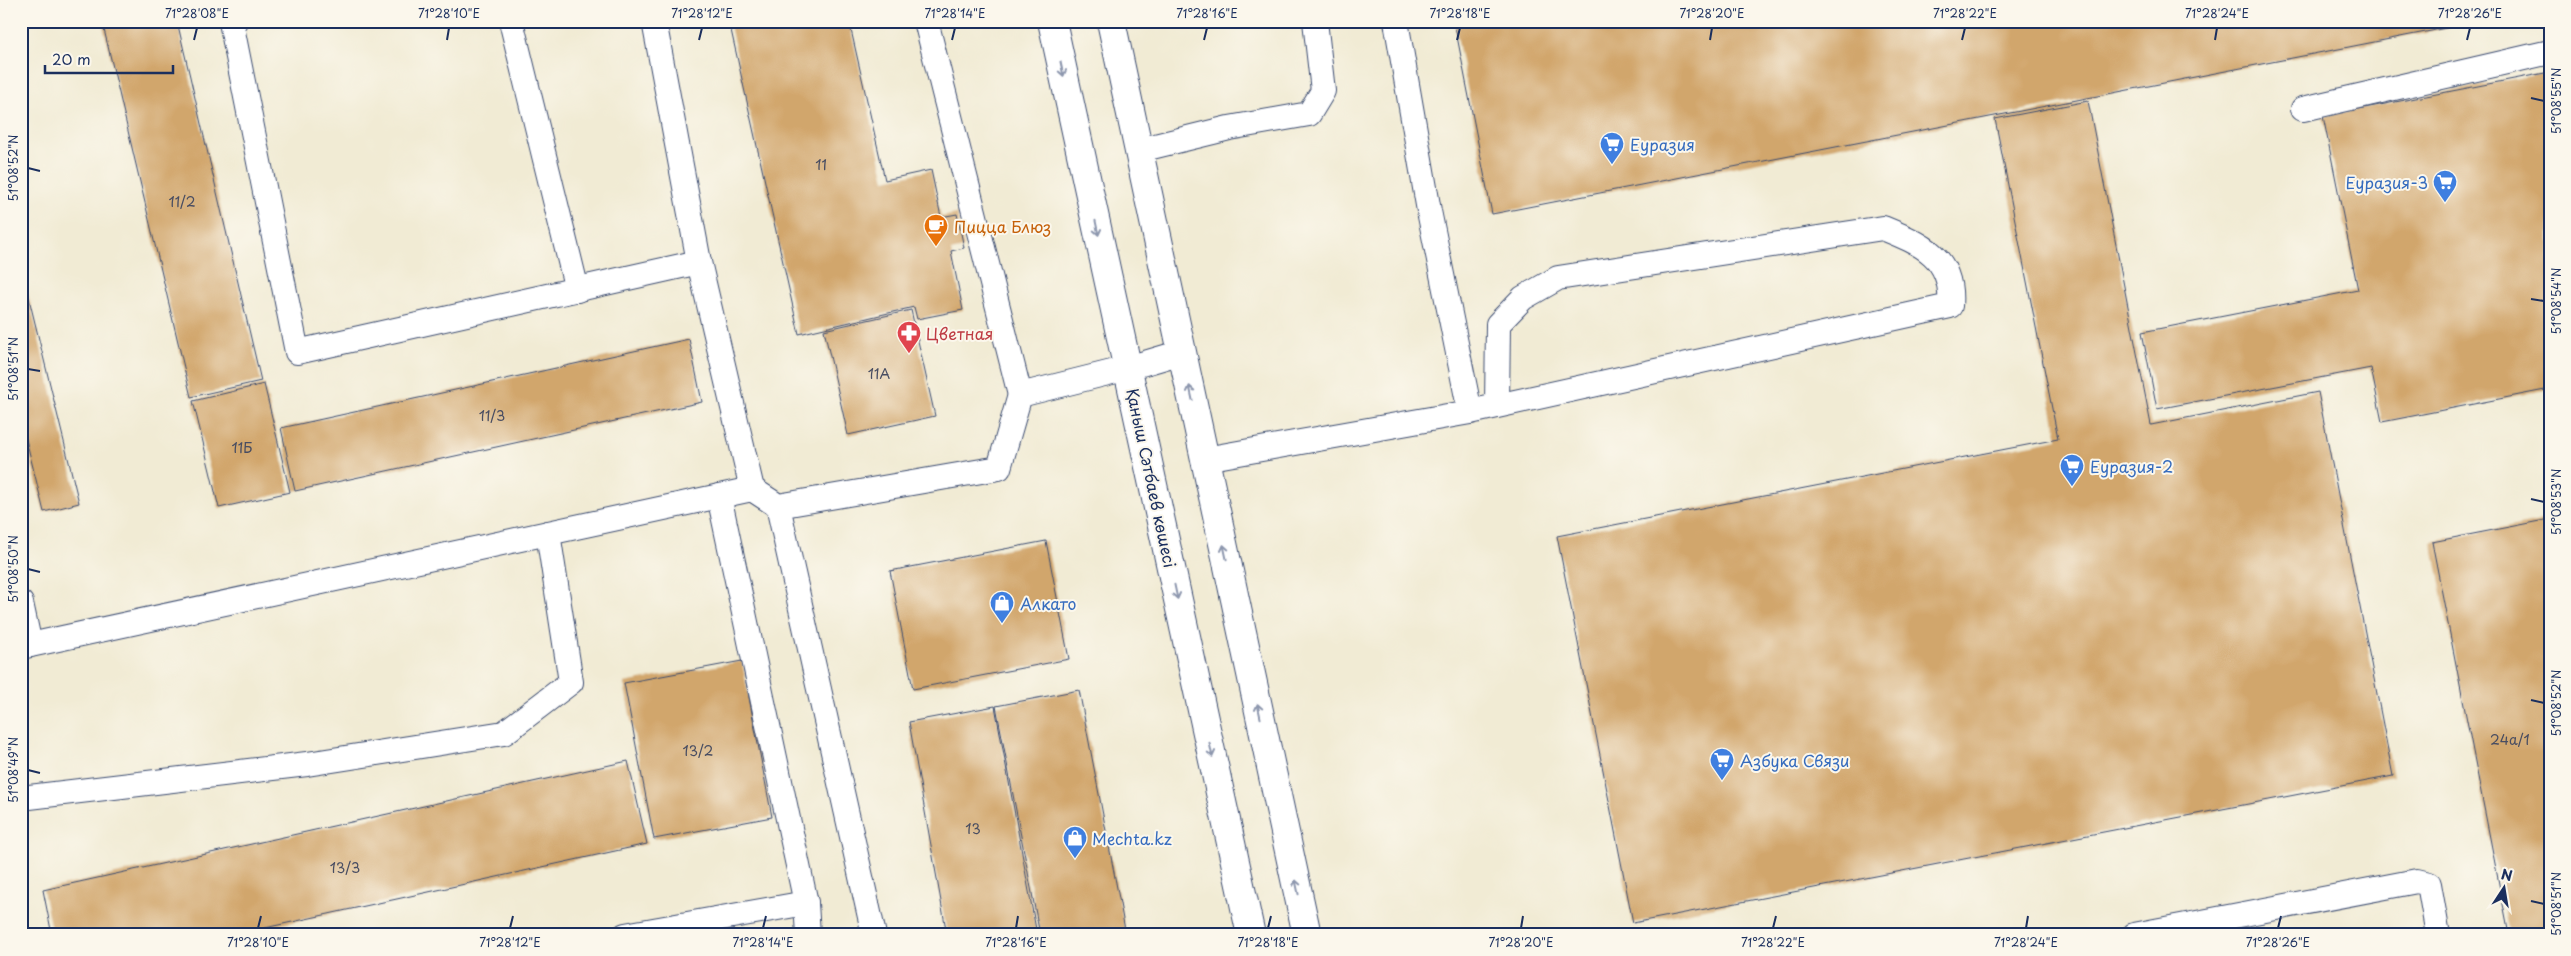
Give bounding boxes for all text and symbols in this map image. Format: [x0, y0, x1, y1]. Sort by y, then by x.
text: 71°28'08"E [165, 4, 229, 22]
text: 71°28'10"E [418, 4, 480, 22]
text: 71°28'12"E [671, 4, 733, 22]
text: 71°28'14"E [924, 4, 986, 22]
text: 71°28'16"E [1176, 4, 1238, 22]
text: 71°28'18"E [1430, 4, 1490, 22]
text: 71°28'20"E [1680, 4, 1744, 22]
text: 71°28'22"E [1933, 4, 1997, 22]
text: 71°28'24"E [2185, 4, 2249, 22]
text: 71°28'26"E [2438, 4, 2502, 22]
scale bar [45, 42, 172, 74]
text: 20 m [52, 47, 91, 70]
one-way arrow [1058, 60, 1067, 76]
text: 51°08'55"N [2547, 68, 2565, 134]
supermarket icon: Еуразия [1599, 131, 1625, 165]
place label: Еуразия [1630, 132, 1695, 156]
text: 51°08'52"N [4, 135, 22, 201]
house number: 11 [815, 154, 827, 175]
supermarket icon: Еуразия-3 [2432, 169, 2458, 203]
place label: Еуразия-3 [2345, 170, 2428, 194]
house number: 11/2 [168, 191, 196, 212]
cafe icon: Пицца Блюз [923, 213, 949, 247]
place label: Пицца Блюз [954, 214, 1051, 238]
one-way arrow [1093, 219, 1102, 235]
text: 51°08'54"N [2547, 268, 2565, 334]
pharmacy icon: Цветная [896, 320, 922, 354]
place label: Цветная [926, 321, 993, 345]
text: 51°08'51"N [4, 337, 22, 401]
house number: 11А [868, 363, 890, 384]
street label: Қаныш Сәтбаев көшесі [1121, 386, 1183, 570]
one-way arrow [1186, 386, 1195, 402]
house number: 11/3 [479, 405, 505, 426]
house number: 11Б [232, 437, 252, 458]
supermarket icon: Еуразия-2 [2059, 453, 2085, 487]
place label: Еуразия-2 [2090, 454, 2173, 478]
text: 51°08'53"N [2547, 469, 2565, 535]
text: 51°08'50"N [4, 535, 22, 603]
one-way arrow [1220, 545, 1229, 561]
one-way arrow [1172, 583, 1181, 599]
shop icon: Алкато [989, 590, 1015, 624]
place label: Алкато [1020, 591, 1077, 615]
text: 51°08'52"N [2547, 670, 2565, 736]
one-way arrow [1254, 704, 1263, 720]
house number: 24а/1 [2490, 729, 2530, 750]
text: 51°08'49"N [4, 737, 22, 803]
house number: 13/2 [682, 740, 714, 761]
one-way arrow [1207, 742, 1216, 758]
supermarket icon: Азбука Связи [1709, 747, 1735, 781]
place label: Азбука Связи [1740, 748, 1850, 772]
house number: 13 [965, 818, 981, 839]
shop icon: Mechta.kz [1062, 825, 1088, 859]
place label: Mechta.kz [1092, 826, 1172, 850]
house number: 13/3 [330, 857, 360, 878]
text: N [2499, 863, 2514, 886]
north arrow [2478, 864, 2528, 914]
text: 51°08'51"N [2547, 872, 2565, 936]
one-way arrow [1292, 880, 1301, 896]
text: 71°28'10"E [227, 933, 289, 951]
text: 71°28'12"E [479, 933, 541, 951]
text: 71°28'14"E [732, 933, 794, 951]
text: 71°28'16"E [985, 933, 1047, 951]
text: 71°28'18"E [1238, 933, 1298, 951]
text: 71°28'20"E [1489, 933, 1553, 951]
text: 71°28'22"E [1741, 933, 1805, 951]
text: 71°28'24"E [1994, 933, 2058, 951]
text: 71°28'26"E [2246, 933, 2310, 951]

